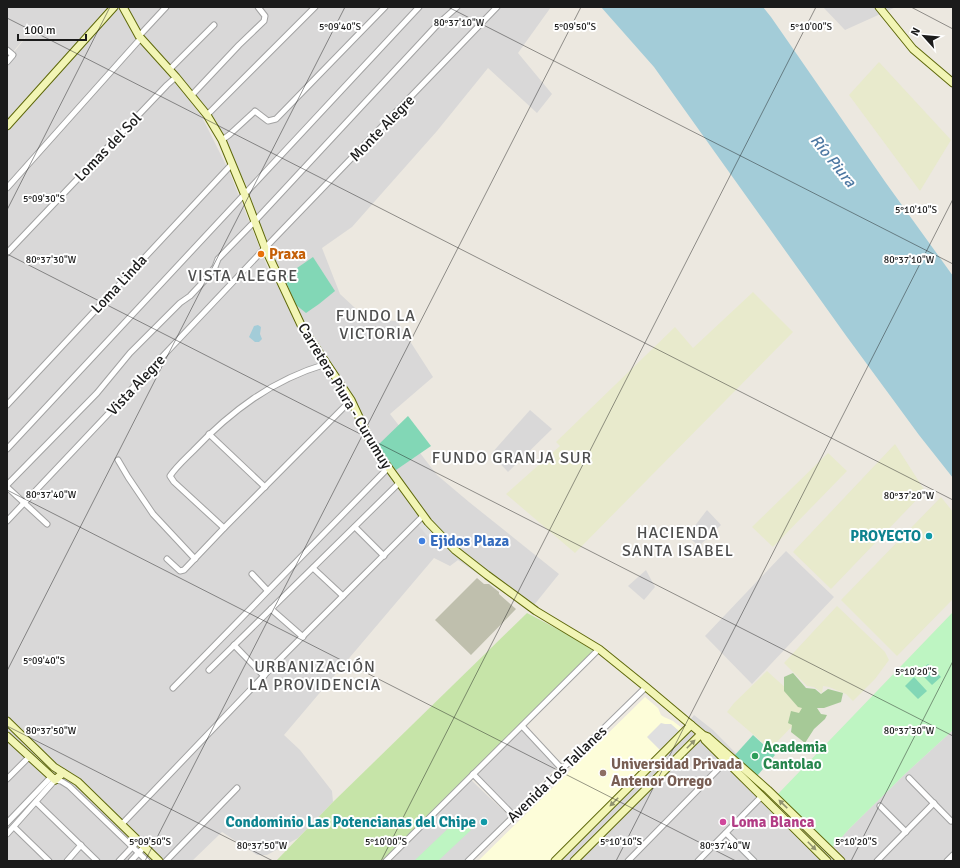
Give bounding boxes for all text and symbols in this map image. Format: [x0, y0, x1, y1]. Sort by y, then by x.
scale bar [18, 16, 86, 42]
north arrow [904, 16, 944, 56]
text: 80°37'10"W [434, 17, 485, 29]
text: 5°09'40"S [319, 21, 362, 33]
text: 5°09'50"S [554, 21, 597, 33]
text: 5°10'00"S [790, 21, 833, 33]
text: 100 m [24, 23, 56, 38]
text: N [908, 25, 923, 38]
street label: Monte Alegre [346, 91, 418, 165]
street label: Lomas del Sol [71, 109, 145, 185]
water label: Río Piura [806, 131, 861, 192]
text: 5°09'30"S [23, 193, 66, 205]
text: 5°10'10"S [895, 204, 938, 216]
place label: Praxa [269, 245, 306, 263]
marker: Praxa [256, 249, 266, 259]
street label: Loma Linda [87, 251, 151, 317]
text: 80°37'30"W [26, 254, 77, 266]
text: 80°37'10"W [884, 254, 935, 266]
district label: VISTA ALEGRE [188, 266, 298, 286]
district label: FUNDO LA VICTORIA [336, 306, 416, 344]
street label: Carretera Piura - Curumuy [294, 320, 396, 472]
street label: Vista Alegre [103, 351, 169, 419]
district label: FUNDO GRANJA SUR [432, 448, 592, 468]
text: 80°37'40"W [26, 489, 77, 501]
text: 80°37'20"W [884, 490, 935, 502]
district label: HACIENDA SANTA ISABEL [622, 523, 734, 561]
place label: PROYECTO [850, 527, 921, 545]
marker: PROYECTO [924, 531, 934, 541]
place label: Ejidos Plaza [430, 532, 509, 550]
marker: Ejidos Plaza [417, 536, 427, 546]
text: 5°09'40"S [23, 655, 66, 667]
district label: URBANIZACIÓN LA PROVIDENCIA [249, 657, 381, 695]
text: 5°10'20"S [895, 666, 938, 678]
street label: Avenida Los Tallanes [503, 721, 611, 826]
text: 80°37'50"W [26, 725, 77, 737]
text: 80°37'30"W [884, 725, 935, 737]
place label: Academia Cantolao [763, 738, 827, 773]
one-way arrow [686, 740, 696, 749]
marker: Academia Cantolao [750, 751, 760, 761]
place label: Universidad Privada Antenor Orrego [611, 755, 743, 790]
marker: Universidad Privada Antenor Orrego [598, 768, 608, 778]
one-way arrow [609, 797, 619, 807]
one-way arrow [778, 800, 788, 809]
place label: Condominio Las Potencianas del Chipe [226, 813, 476, 831]
place label: Loma Blanca [731, 813, 815, 831]
marker: Condominio Las Potencianas del Chipe [479, 817, 489, 827]
marker: Loma Blanca [718, 817, 728, 827]
text: 5°09'50"S [129, 836, 172, 848]
text: 5°10'00"S [365, 836, 408, 848]
text: 5°10'10"S [600, 836, 643, 848]
text: 5°10'20"S [835, 836, 878, 848]
text: 80°37'50"W [237, 840, 288, 852]
text: 80°37'40"W [700, 840, 751, 852]
one-way arrow [807, 841, 817, 851]

